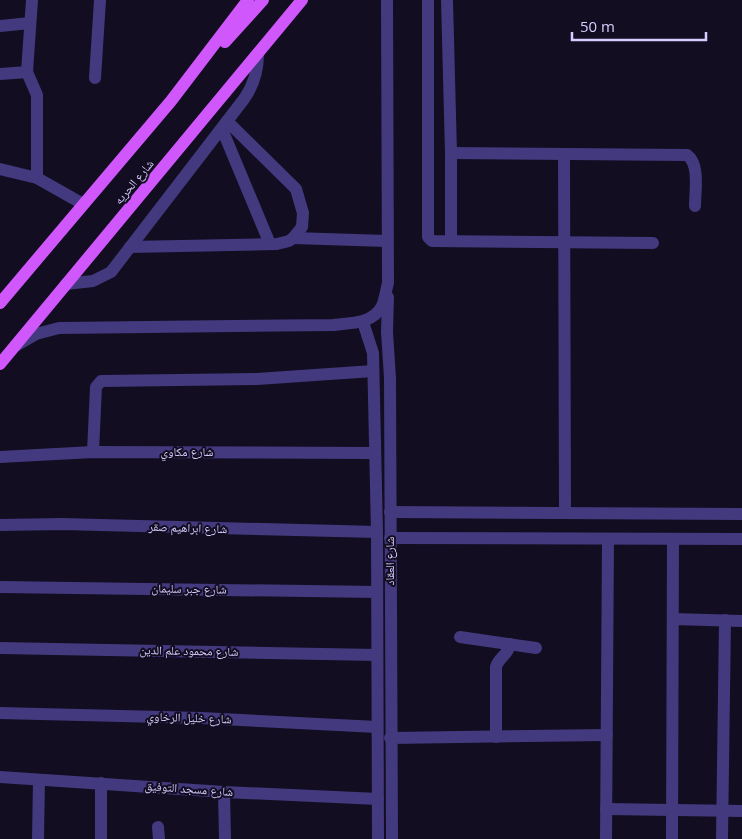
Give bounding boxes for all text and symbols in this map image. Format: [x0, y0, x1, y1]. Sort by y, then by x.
scale bar [572, 10, 706, 42]
text: 50 m [580, 16, 615, 36]
street label: شارع الحريه [110, 156, 157, 208]
street label: شارع مكاوي [161, 443, 214, 462]
street label: شارع ابراهيم صقر [147, 518, 228, 537]
street label: شارع العقاد [381, 536, 398, 585]
street label: شارع جبر سليمان [151, 579, 227, 598]
street label: شارع محمود علم الدين [140, 641, 239, 660]
street label: شارع خليل الرخاوي [146, 708, 232, 730]
street label: شارع مسجد التوفيق [144, 777, 234, 800]

